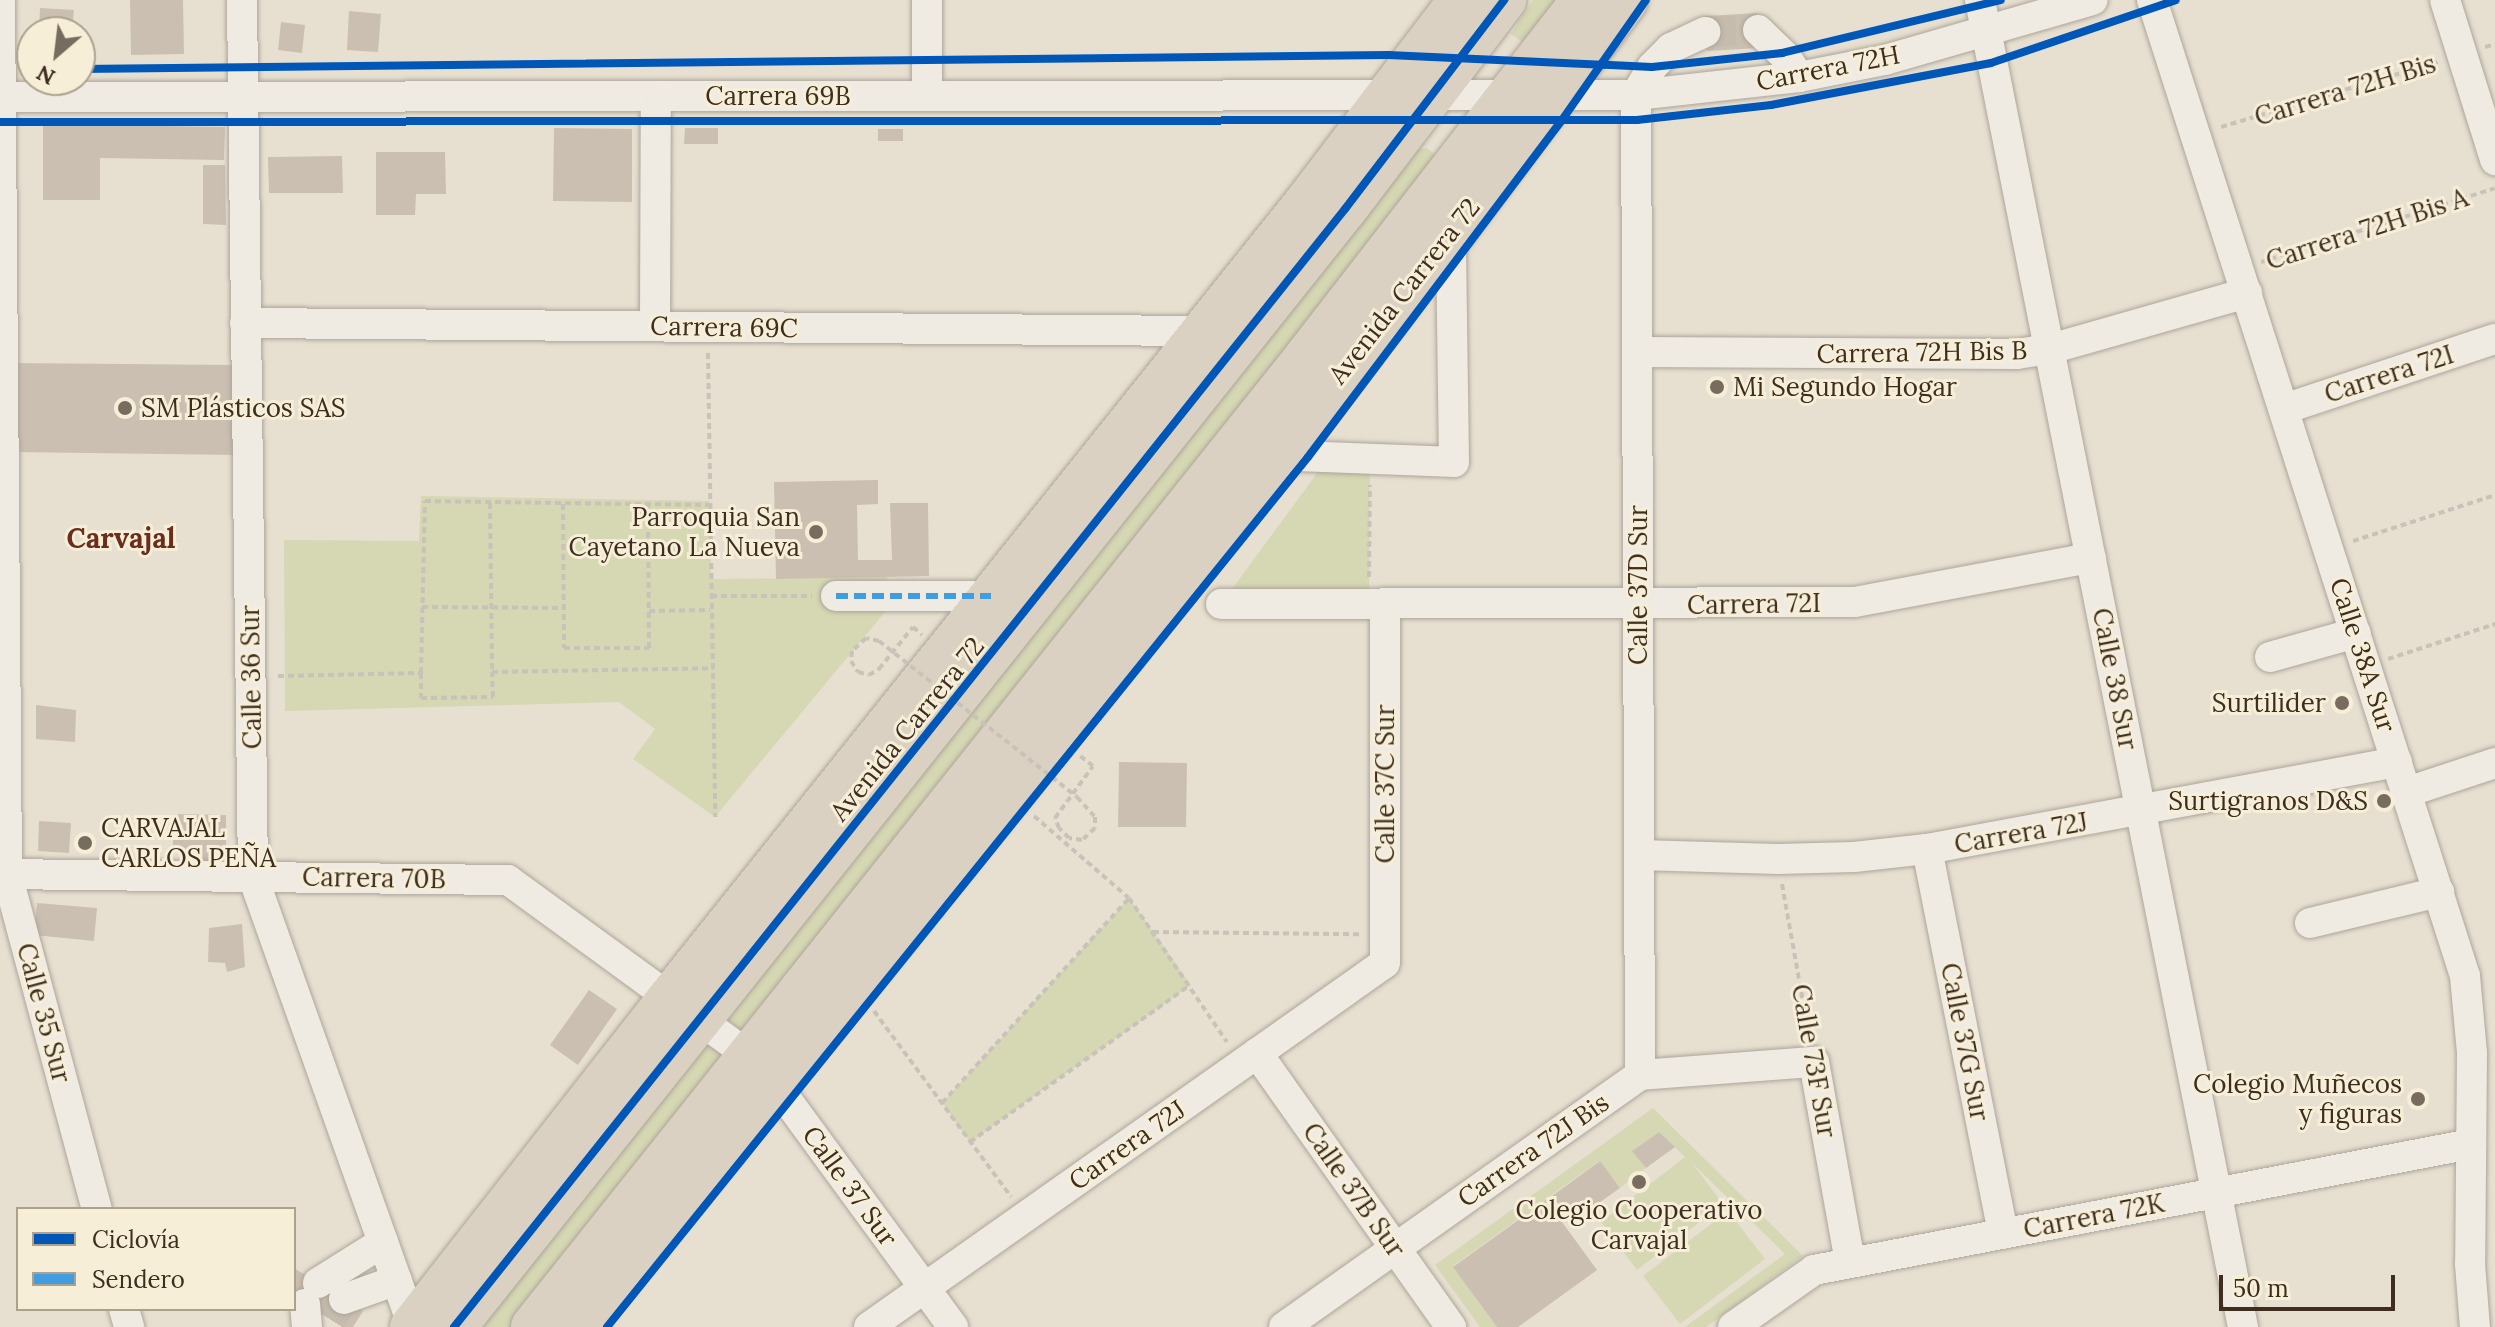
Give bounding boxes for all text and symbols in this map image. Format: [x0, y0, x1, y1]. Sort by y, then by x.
north arrow [16, 16, 96, 96]
street label: Carrera 72H [1754, 39, 1902, 97]
street label: Carrera 72H Bis [2251, 48, 2439, 132]
text: N [32, 59, 60, 92]
street label: Carrera 69B [705, 80, 851, 112]
street label: Carrera 72H Bis A [2262, 182, 2472, 276]
street label: Avenida Carrera 72 [1322, 192, 1486, 390]
street label: Carrera 69C [650, 310, 798, 344]
street label: Carrera 72H Bis B [1816, 335, 2028, 369]
street label: Carrera 72I [2320, 338, 2458, 410]
place label: Mi Segundo Hogar [1733, 371, 1957, 403]
marker: Mi Segundo Hogar [1708, 378, 1726, 396]
place label: SM Plásticos SAS [141, 392, 345, 424]
marker: SM Plásticos SAS [116, 399, 134, 417]
place label: Parroquia San Cayetano La Nueva [569, 501, 800, 562]
street label: Calle 37D Sur [1622, 505, 1654, 665]
district label: Carvajal [66, 521, 176, 555]
marker: Parroquia San Cayetano La Nueva [807, 523, 825, 541]
street label: Calle 38A Sur [2323, 574, 2403, 736]
street label: Carrera 72I [1687, 587, 1821, 621]
street label: Calle 36 Sur [234, 605, 268, 749]
street label: Calle 38 Sur [2086, 605, 2144, 753]
street label: Avenida Carrera 72 [823, 631, 991, 827]
place label: Surtilider [2212, 687, 2326, 719]
marker: Surtilider [2333, 694, 2351, 712]
street label: Calle 37C Sur [1369, 705, 1401, 863]
place label: Surtigranos D&S [2168, 785, 2368, 817]
marker: Surtigranos D&S [2375, 792, 2393, 810]
street label: Carrera 72J [1952, 806, 2090, 860]
place label: CARVAJAL CARLOS PEÑA [101, 812, 276, 874]
marker: CARVAJAL CARLOS PEÑA [76, 834, 94, 852]
street label: Carrera 70B [302, 861, 446, 895]
street label: Calle 35 Sur [10, 940, 78, 1086]
street label: Calle 37G Sur [1934, 960, 1996, 1124]
street label: Calle 73F Sur [1785, 982, 1843, 1140]
place label: Colegio Muñecos y figuras [2193, 1068, 2402, 1130]
street label: Carrera 72J Bis [1452, 1086, 1614, 1214]
marker: Colegio Muñecos y figuras [2409, 1090, 2427, 1108]
street label: Carrera 72J [1063, 1094, 1191, 1196]
street label: Calle 37B Sur [1296, 1117, 1412, 1263]
street label: Calle 37 Sur [796, 1120, 904, 1252]
marker: Colegio Cooperativo Carvajal [1630, 1173, 1648, 1191]
street label: Carrera 72K [2021, 1187, 2167, 1245]
place label: Colegio Cooperativo Carvajal [1516, 1194, 1762, 1256]
legend [16, 1207, 296, 1311]
text: Ciclovía [92, 1224, 180, 1255]
scale bar [2223, 1259, 2399, 1309]
text: Sendero [92, 1264, 185, 1295]
text: 50 m [2233, 1273, 2289, 1304]

